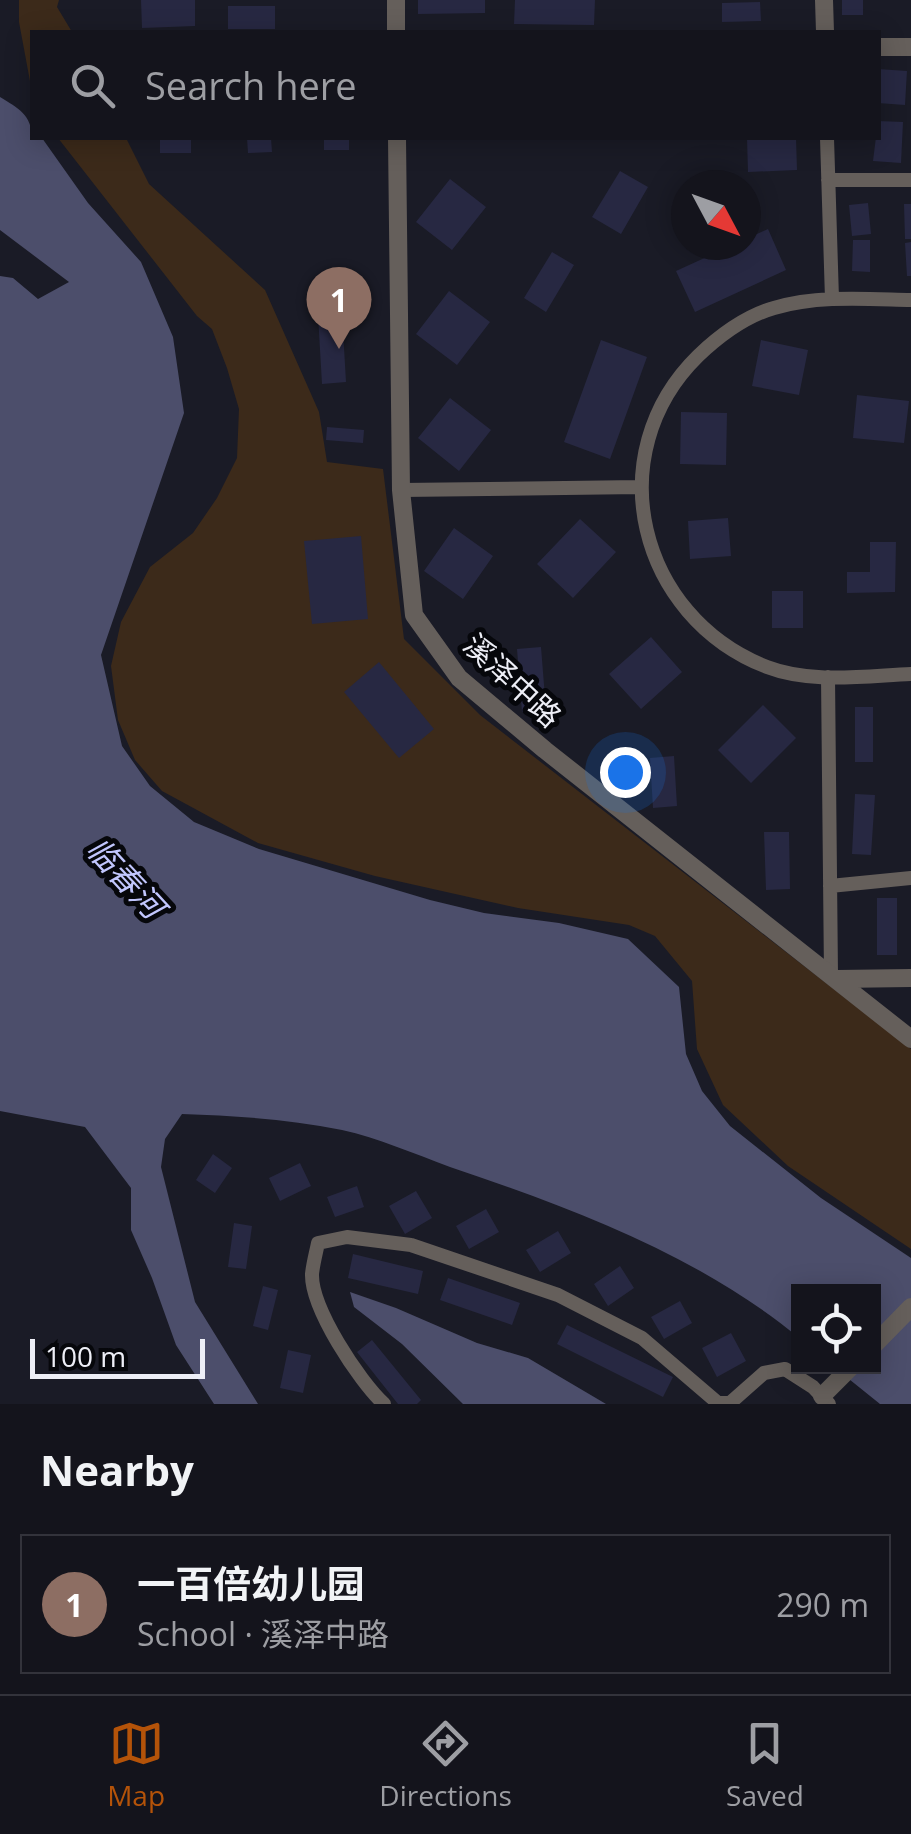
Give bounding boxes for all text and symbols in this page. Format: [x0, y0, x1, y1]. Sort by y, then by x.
search box [30, 30, 881, 140]
icon: search [65, 58, 120, 113]
text: Search here [145, 59, 357, 111]
north arrow [671, 170, 761, 260]
pin: 1 [306, 266, 372, 349]
street label: 溪泽中路 [455, 624, 571, 736]
your location [600, 747, 651, 798]
water label: 临春河 [78, 827, 179, 931]
map controls [791, 1284, 881, 1374]
button: locate [791, 1284, 881, 1374]
scale bar [30, 1334, 205, 1378]
text: 100 m [45, 1337, 126, 1375]
text: Nearby [40, 1441, 194, 1498]
text: 一百倍幼儿园 [137, 1557, 365, 1609]
text: 1 [65, 1583, 84, 1626]
text: 290 m [776, 1583, 869, 1626]
text: School · 溪泽中路 [137, 1612, 389, 1655]
tab: Map [107, 1716, 165, 1814]
tab: Directions [379, 1716, 512, 1814]
tab: Saved [726, 1716, 804, 1814]

